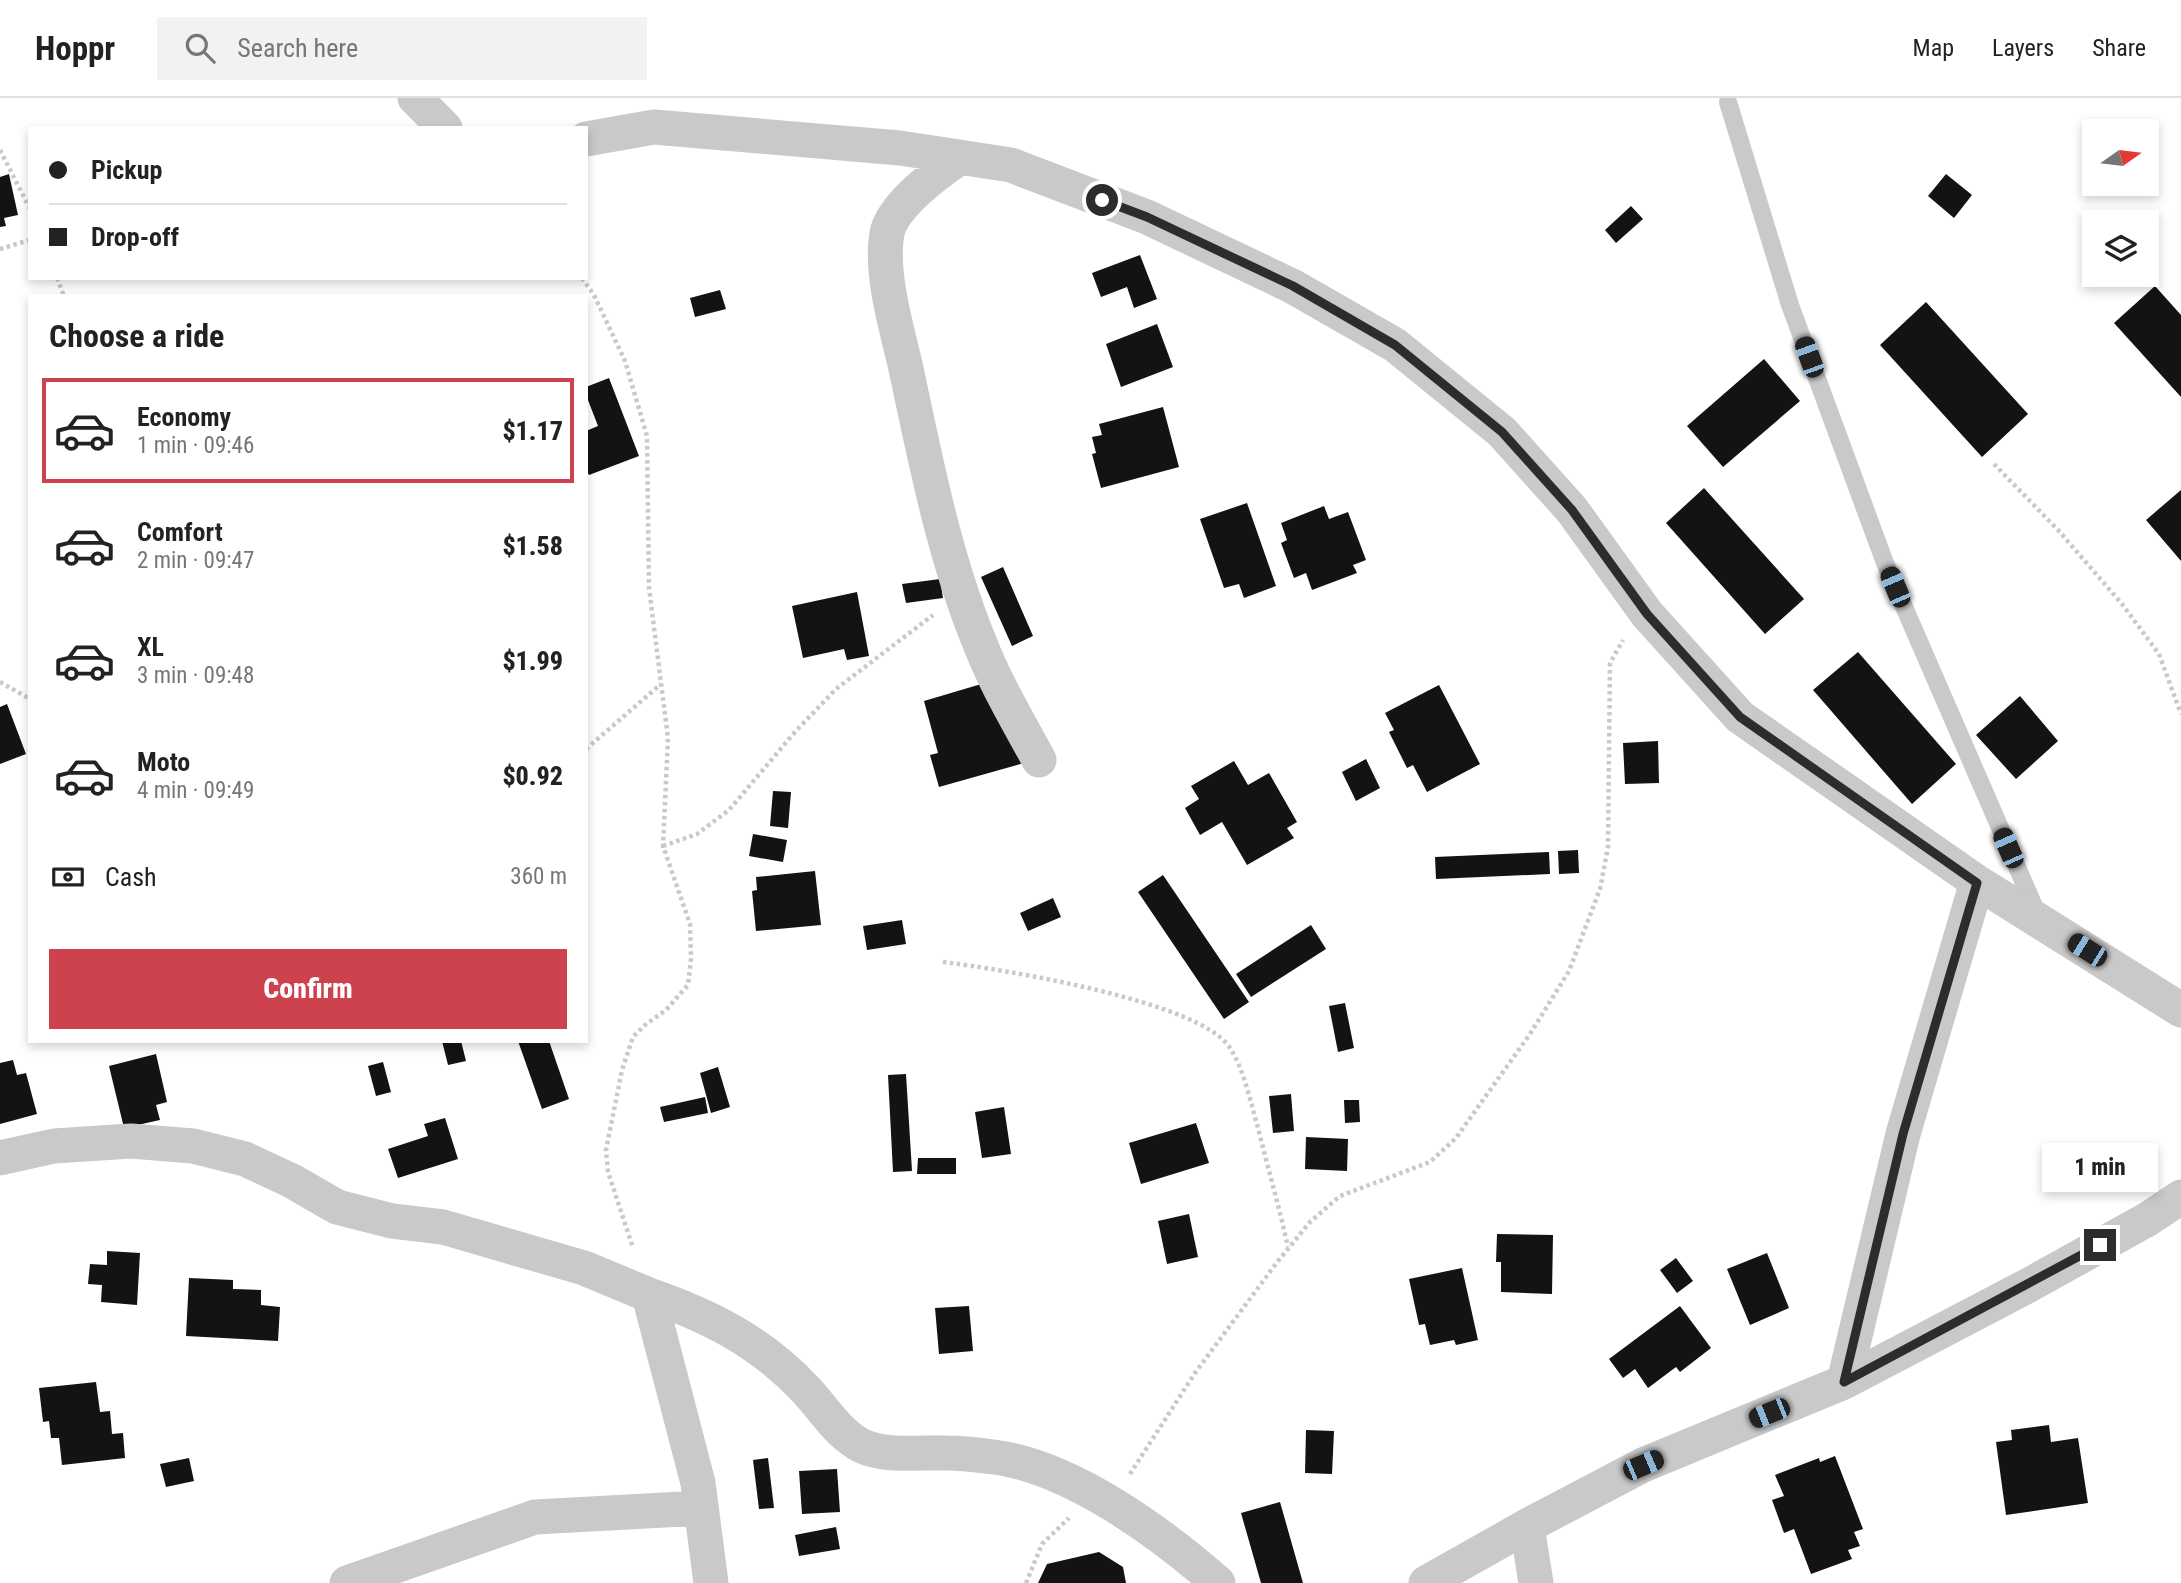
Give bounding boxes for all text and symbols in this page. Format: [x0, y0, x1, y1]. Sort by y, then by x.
search box [157, 17, 647, 80]
text: Hoppr [35, 29, 115, 68]
icon: search [181, 29, 219, 67]
text: Search here [237, 33, 358, 63]
text: Map [1913, 34, 1954, 62]
text: Layers [1992, 34, 2054, 62]
text: Share [2092, 34, 2146, 62]
north arrow [2082, 119, 2160, 196]
map controls [2082, 119, 2159, 287]
text: Pickup [91, 155, 162, 185]
route start [1086, 184, 1118, 216]
button: layers [2082, 210, 2159, 287]
text: Drop-off [91, 222, 179, 252]
text: Choose a ride [49, 317, 224, 355]
car [1792, 334, 1827, 380]
icon: car [53, 399, 116, 462]
text: Economy [137, 402, 231, 432]
text: $1.17 [502, 416, 563, 446]
text: 1 min · 09:46 [137, 432, 254, 459]
icon: car [53, 514, 116, 577]
text: Comfort [137, 517, 223, 547]
text: $1.58 [502, 531, 563, 561]
text: 2 min · 09:47 [137, 547, 254, 574]
car [1878, 564, 1913, 610]
icon: car [53, 629, 116, 692]
text: XL [137, 632, 164, 662]
text: $1.99 [502, 646, 563, 676]
text: 3 min · 09:48 [137, 662, 254, 689]
icon: car [53, 744, 116, 807]
text: Moto [137, 747, 190, 777]
text: $0.92 [502, 761, 563, 791]
text: 4 min · 09:49 [137, 777, 254, 804]
car [1990, 825, 2027, 871]
icon: cash [49, 858, 87, 896]
text: Cash [105, 862, 157, 892]
text: 360 m [510, 863, 567, 890]
car [2064, 930, 2111, 970]
button: Confirm [49, 949, 567, 1029]
callout: 1 min [2042, 1144, 2158, 1192]
text: 1 min [2074, 1154, 2126, 1181]
route end [2084, 1229, 2116, 1261]
car [1746, 1395, 1793, 1431]
car [1620, 1447, 1667, 1483]

